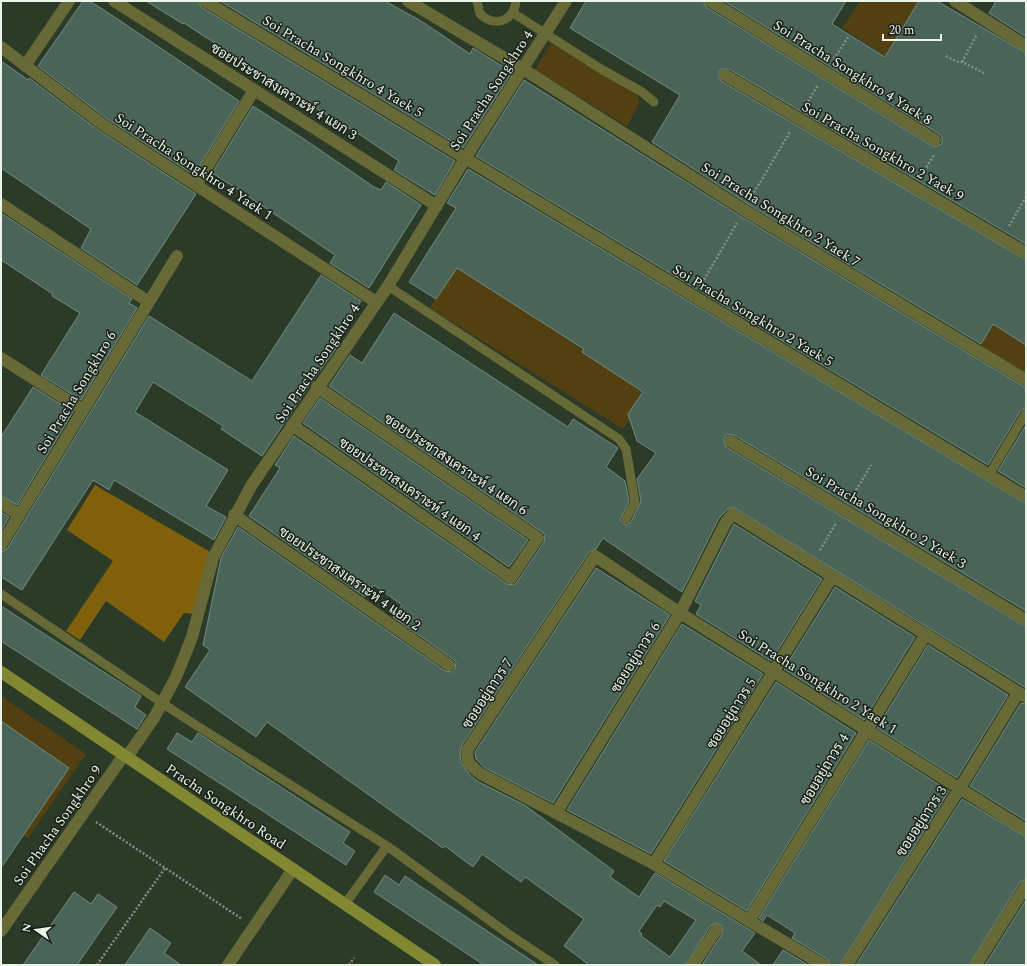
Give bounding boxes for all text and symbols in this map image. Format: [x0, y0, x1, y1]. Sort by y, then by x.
street label: Soi Pracha Songkhro 4 Yaek 5 [258, 10, 427, 123]
street label: Soi Pracha Songkhro 4 Yaek 8 [769, 15, 936, 130]
scale bar [883, 16, 941, 42]
text: 20 m [889, 21, 914, 40]
street label: Soi Pracha Songkhro 4 [445, 26, 538, 155]
street label: ซอยประชาสงเคราะห์ 4 แยก 3 [206, 38, 361, 145]
street label: Soi Pracha Songkhro 2 Yaek 9 [798, 96, 968, 207]
street label: Soi Pracha Songkhro 4 Yaek 1 [111, 107, 277, 225]
street label: Soi Pracha Songkhro 2 Yaek 7 [697, 157, 864, 272]
street label: Soi Pracha Songkhro 2 Yaek 5 [668, 259, 837, 372]
street label: Soi Pracha Songkhro 4 [270, 299, 365, 427]
street label: Soi Pracha Songkhro 6 [31, 327, 121, 458]
street label: ซอยประชาสงเคราะห์ 4 แยก 6 [380, 408, 532, 520]
street label: ซอยประชาสงเคราะห์ 4 แยก 4 [334, 432, 485, 547]
street label: Soi Pracha Songkhro 2 Yaek 3 [801, 461, 970, 574]
street label: ซอยประชาสงเคราะห์ 4 แยก 2 [274, 521, 425, 636]
street label: ซอยอยู่ถาวร 6 [605, 618, 666, 697]
street label: Soi Pracha Songkhro 2 Yaek 1 [734, 624, 901, 739]
street label: ซอยอยู่ถาวร 7 [457, 654, 518, 733]
street label: ซอยอยู่ถาวร 5 [701, 674, 762, 753]
street label: ซอยอยู่ถาวร 4 [795, 729, 854, 809]
street label: Pracha Songkhro Road [161, 758, 290, 855]
street label: Soi Phacha Songkhro 9 [8, 761, 107, 890]
street label: ซอยอยู่ถาวร 3 [891, 782, 952, 861]
north arrow [16, 910, 56, 950]
text: N [17, 922, 36, 934]

